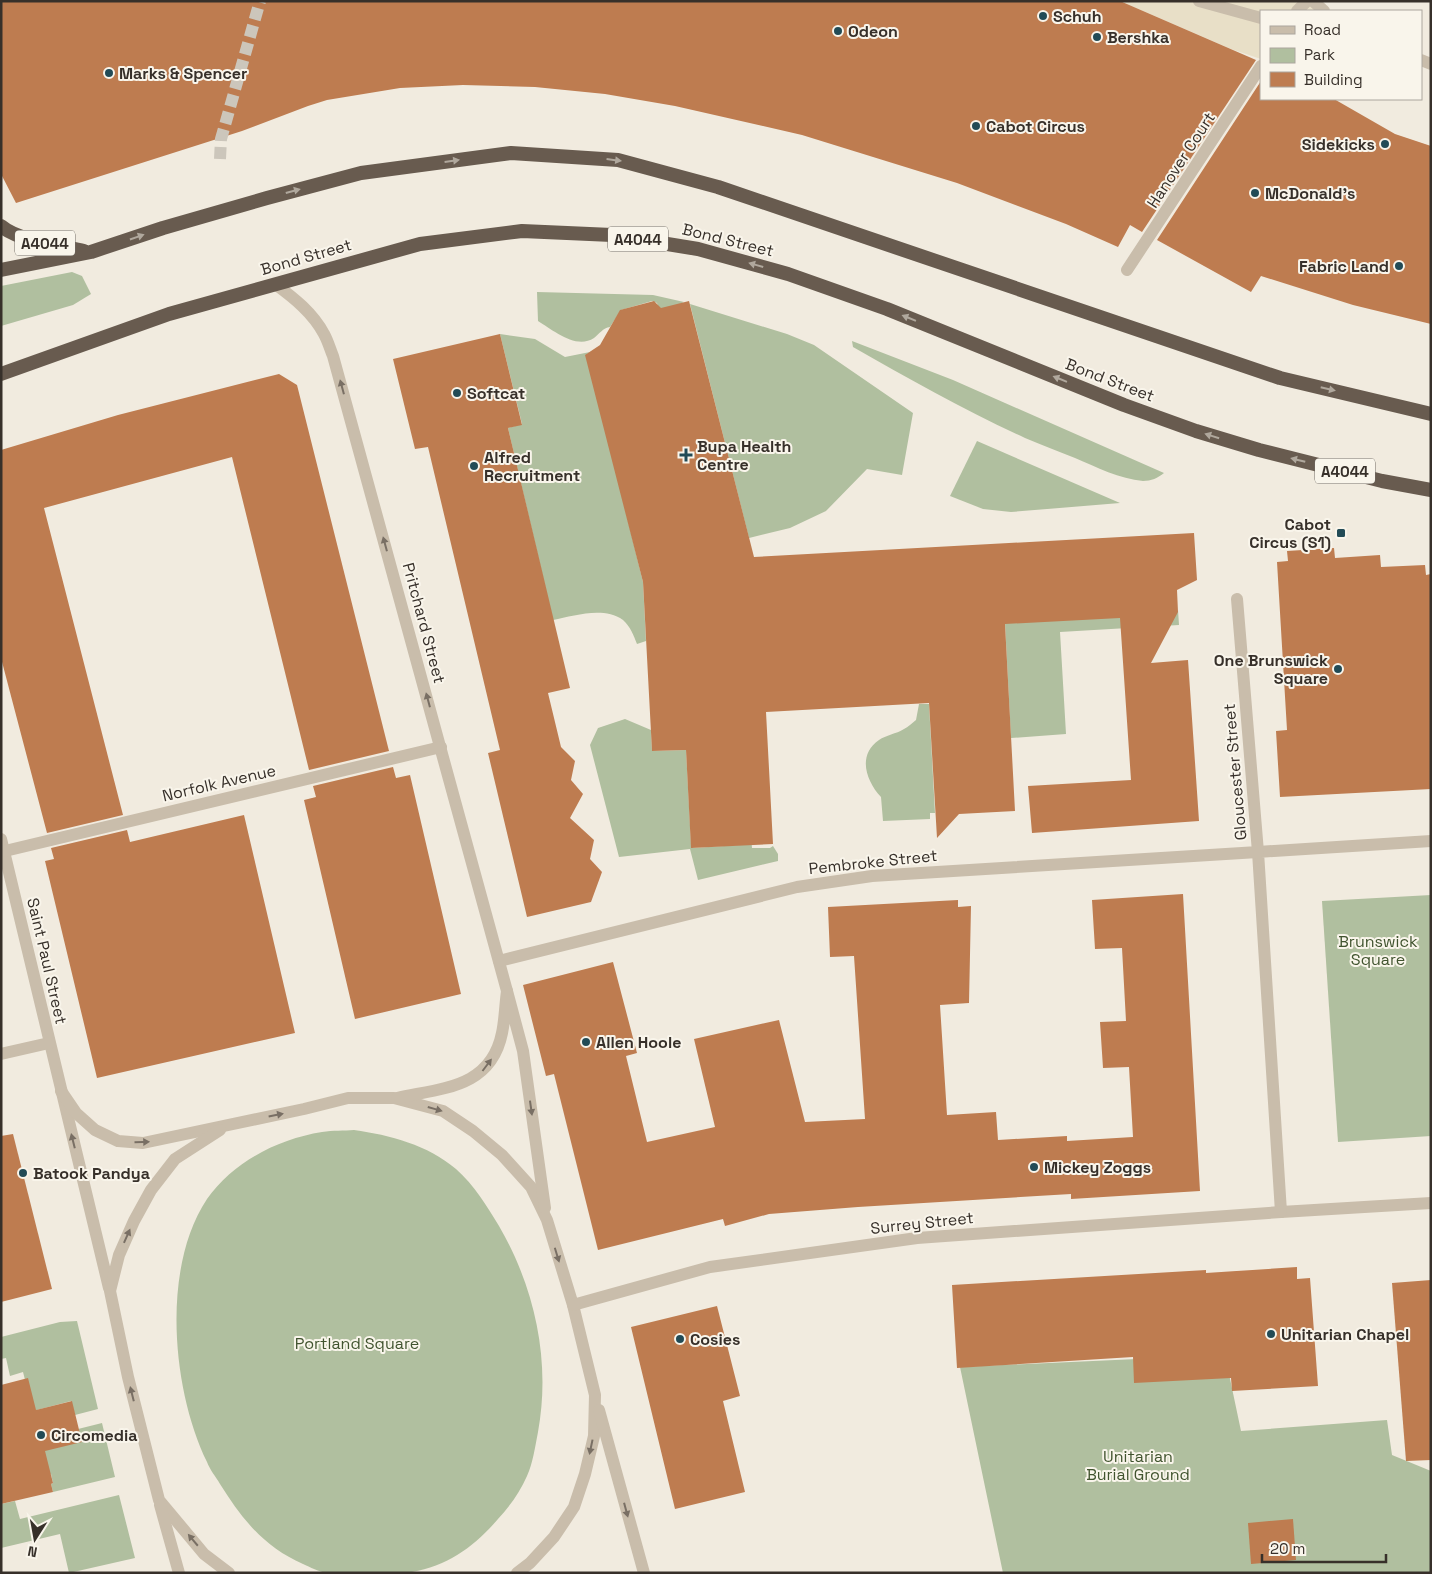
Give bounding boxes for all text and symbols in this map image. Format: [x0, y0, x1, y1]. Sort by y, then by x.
place label: Schuh [1053, 6, 1102, 27]
marker: Schuh [1037, 10, 1049, 22]
legend [1260, 10, 1422, 100]
text: Road [1304, 20, 1341, 39]
place label: Odeon [848, 21, 898, 42]
marker: Odeon [832, 25, 844, 37]
place label: Bershka [1107, 27, 1169, 48]
marker: Bershka [1091, 31, 1103, 43]
text: Park [1304, 45, 1335, 64]
place label: Marks & Spencer [119, 63, 247, 84]
marker: Marks & Spencer [103, 67, 115, 79]
text: Building [1304, 70, 1363, 89]
street label: Hanover Court [1142, 108, 1220, 212]
place label: Cabot Circus [986, 116, 1085, 137]
marker: Cabot Circus [970, 120, 982, 132]
place label: Sidekicks [1302, 134, 1375, 155]
marker: Sidekicks [1379, 138, 1391, 150]
one-way arrow [445, 157, 461, 165]
one-way arrow [607, 157, 623, 165]
place label: McDonald's [1265, 183, 1355, 204]
one-way arrow [286, 187, 301, 195]
marker: McDonald's [1249, 187, 1261, 199]
street label: Bond Street [680, 218, 776, 262]
road number: A4044 [608, 226, 668, 252]
road number: A4044 [15, 230, 75, 256]
one-way arrow [130, 232, 145, 240]
street label: Bond Street [258, 234, 354, 280]
place label: Fabric Land [1299, 256, 1389, 277]
one-way arrow [748, 260, 763, 268]
marker: Fabric Land [1393, 260, 1405, 272]
one-way arrow [902, 314, 917, 321]
street label: Bond Street [1063, 353, 1157, 407]
one-way arrow [1052, 375, 1067, 383]
one-way arrow [337, 380, 345, 395]
place label: Softcat [467, 383, 525, 404]
one-way arrow [1320, 385, 1335, 393]
marker: Softcat [451, 387, 463, 399]
one-way arrow [1205, 432, 1220, 439]
place label: Bupa Health Centre [697, 436, 791, 475]
place label: Alfred Recruitment [484, 447, 580, 486]
marker: Bupa Health Centre [679, 448, 693, 462]
one-way arrow [1291, 456, 1306, 464]
road number: A4044 [1315, 458, 1375, 484]
marker: Alfred Recruitment [468, 460, 480, 472]
place label: Cabot Circus (S1) [1249, 514, 1331, 553]
marker: Cabot Circus (S1) [1335, 527, 1347, 539]
one-way arrow [380, 536, 388, 551]
street label: Pritchard Street [398, 560, 450, 686]
place label: One Brunswick Square [1214, 650, 1328, 689]
marker: One Brunswick Square [1332, 663, 1344, 675]
one-way arrow [424, 693, 432, 708]
street label: Gloucester Street [1219, 703, 1251, 841]
street label: Norfolk Avenue [160, 760, 278, 806]
street label: Pembroke Street [808, 845, 938, 879]
street label: Saint Paul Street [22, 896, 72, 1026]
park label: Brunswick Square [1338, 931, 1418, 970]
place label: Allen Hoole [596, 1032, 681, 1053]
marker: Allen Hoole [580, 1036, 592, 1048]
one-way arrow [482, 1058, 492, 1072]
one-way arrow [527, 1100, 535, 1116]
one-way arrow [428, 1105, 443, 1113]
one-way arrow [269, 1110, 285, 1118]
one-way arrow [69, 1134, 77, 1149]
one-way arrow [134, 1138, 150, 1146]
place label: Mickey Zoggs [1044, 1157, 1151, 1178]
marker: Mickey Zoggs [1028, 1161, 1040, 1173]
place label: Batook Pandya [33, 1163, 150, 1184]
marker: Batook Pandya [17, 1167, 29, 1179]
street label: Surrey Street [869, 1207, 975, 1239]
one-way arrow [124, 1229, 132, 1243]
one-way arrow [554, 1247, 562, 1262]
place label: Unitarian Chapel [1281, 1324, 1409, 1345]
marker: Unitarian Chapel [1265, 1328, 1277, 1340]
place label: Cosies [690, 1329, 740, 1350]
park label: Portland Square [295, 1333, 419, 1354]
marker: Cosies [674, 1333, 686, 1345]
one-way arrow [128, 1386, 136, 1401]
place label: Circomedia [51, 1425, 137, 1446]
marker: Circomedia [35, 1429, 47, 1441]
one-way arrow [587, 1439, 595, 1455]
park label: Unitarian Burial Ground [1086, 1446, 1190, 1485]
one-way arrow [623, 1502, 631, 1517]
north arrow [10, 1514, 60, 1564]
scale bar [1262, 1532, 1386, 1564]
one-way arrow [187, 1534, 198, 1547]
text: 20 m [1270, 1539, 1305, 1558]
text: N [26, 1542, 39, 1561]

